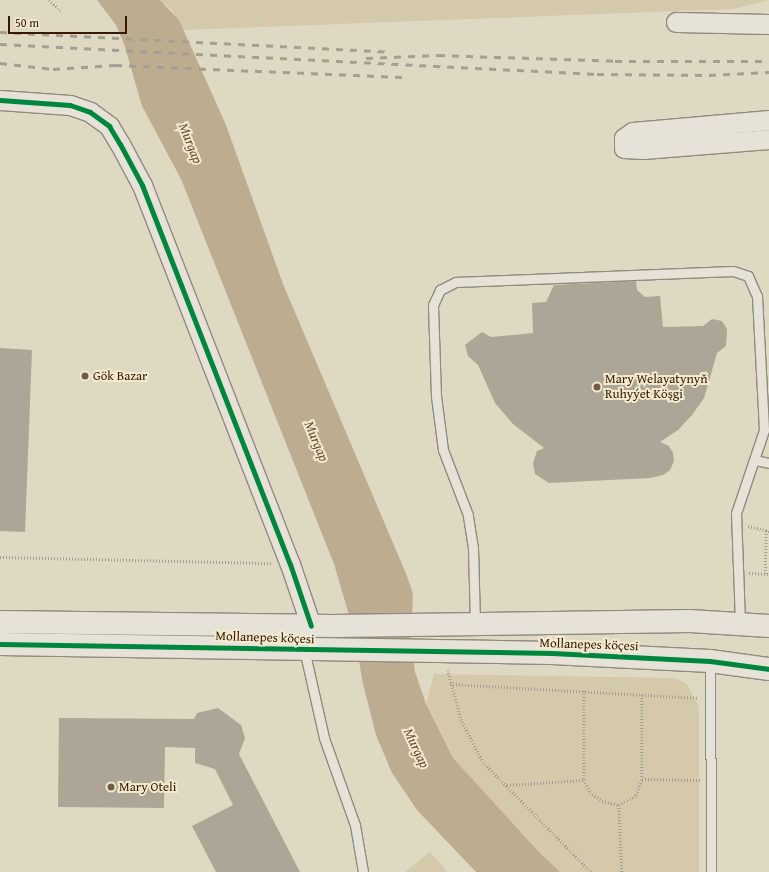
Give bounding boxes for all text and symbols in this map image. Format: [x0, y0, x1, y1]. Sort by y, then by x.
scale bar [10, 8, 129, 34]
text: 50 m [15, 14, 39, 31]
water label: Murgap [175, 120, 207, 166]
place label: Gök Bazar [93, 368, 147, 384]
marker: Gök Bazar [80, 371, 90, 381]
place label: Mary Welayatynyň Ruhyýet Köşgi [605, 372, 707, 403]
marker: Mary Welayatynyň Ruhyýet Köşgi [592, 382, 602, 392]
water label: Murgap [301, 418, 333, 464]
street label: Mollanepes köçesi [215, 628, 315, 648]
street label: Mollanepes köçesi [539, 635, 639, 655]
water label: Murgap [400, 725, 434, 771]
place label: Mary Oteli [119, 779, 176, 795]
marker: Mary Oteli [106, 782, 116, 792]

